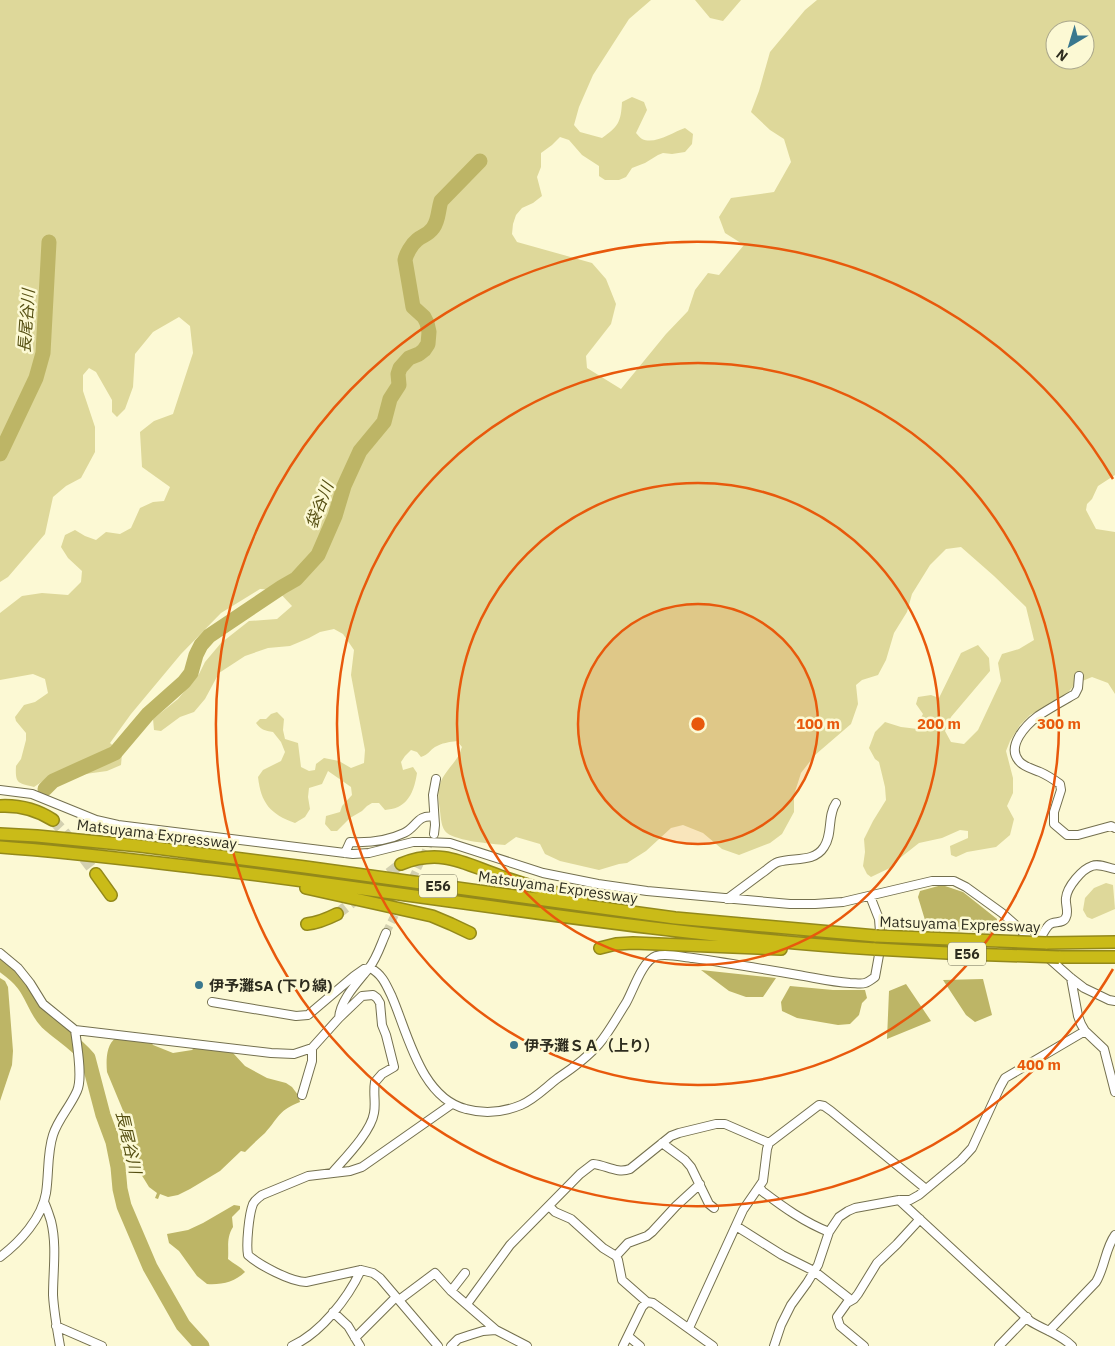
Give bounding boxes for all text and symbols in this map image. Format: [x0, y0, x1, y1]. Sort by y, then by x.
north arrow [1045, 20, 1095, 70]
text: N [1052, 45, 1072, 65]
water label: 長尾谷川 [14, 286, 38, 354]
water label: 袋谷川 [301, 477, 338, 531]
text: 100 m [796, 714, 840, 733]
text: 200 m [917, 714, 961, 733]
text: 300 m [1037, 714, 1081, 733]
centre of rings [689, 715, 707, 733]
street label: Matsuyama Expressway [76, 815, 239, 853]
street label: Matsuyama Expressway [477, 866, 640, 908]
road number: E56 [419, 874, 457, 898]
street label: Matsuyama Expressway [879, 912, 1041, 936]
road number: E56 [948, 942, 986, 966]
place label: 伊予灘SA (下り線) [209, 976, 332, 995]
marker: 伊予灘SA (下り線) [193, 979, 205, 991]
place label: 伊予灘ＳＡ（上り） [524, 1036, 659, 1055]
marker: 伊予灘ＳＡ（上り） [508, 1039, 520, 1051]
text: 400 m [1017, 1055, 1061, 1074]
water label: 長尾谷川 [112, 1109, 146, 1177]

